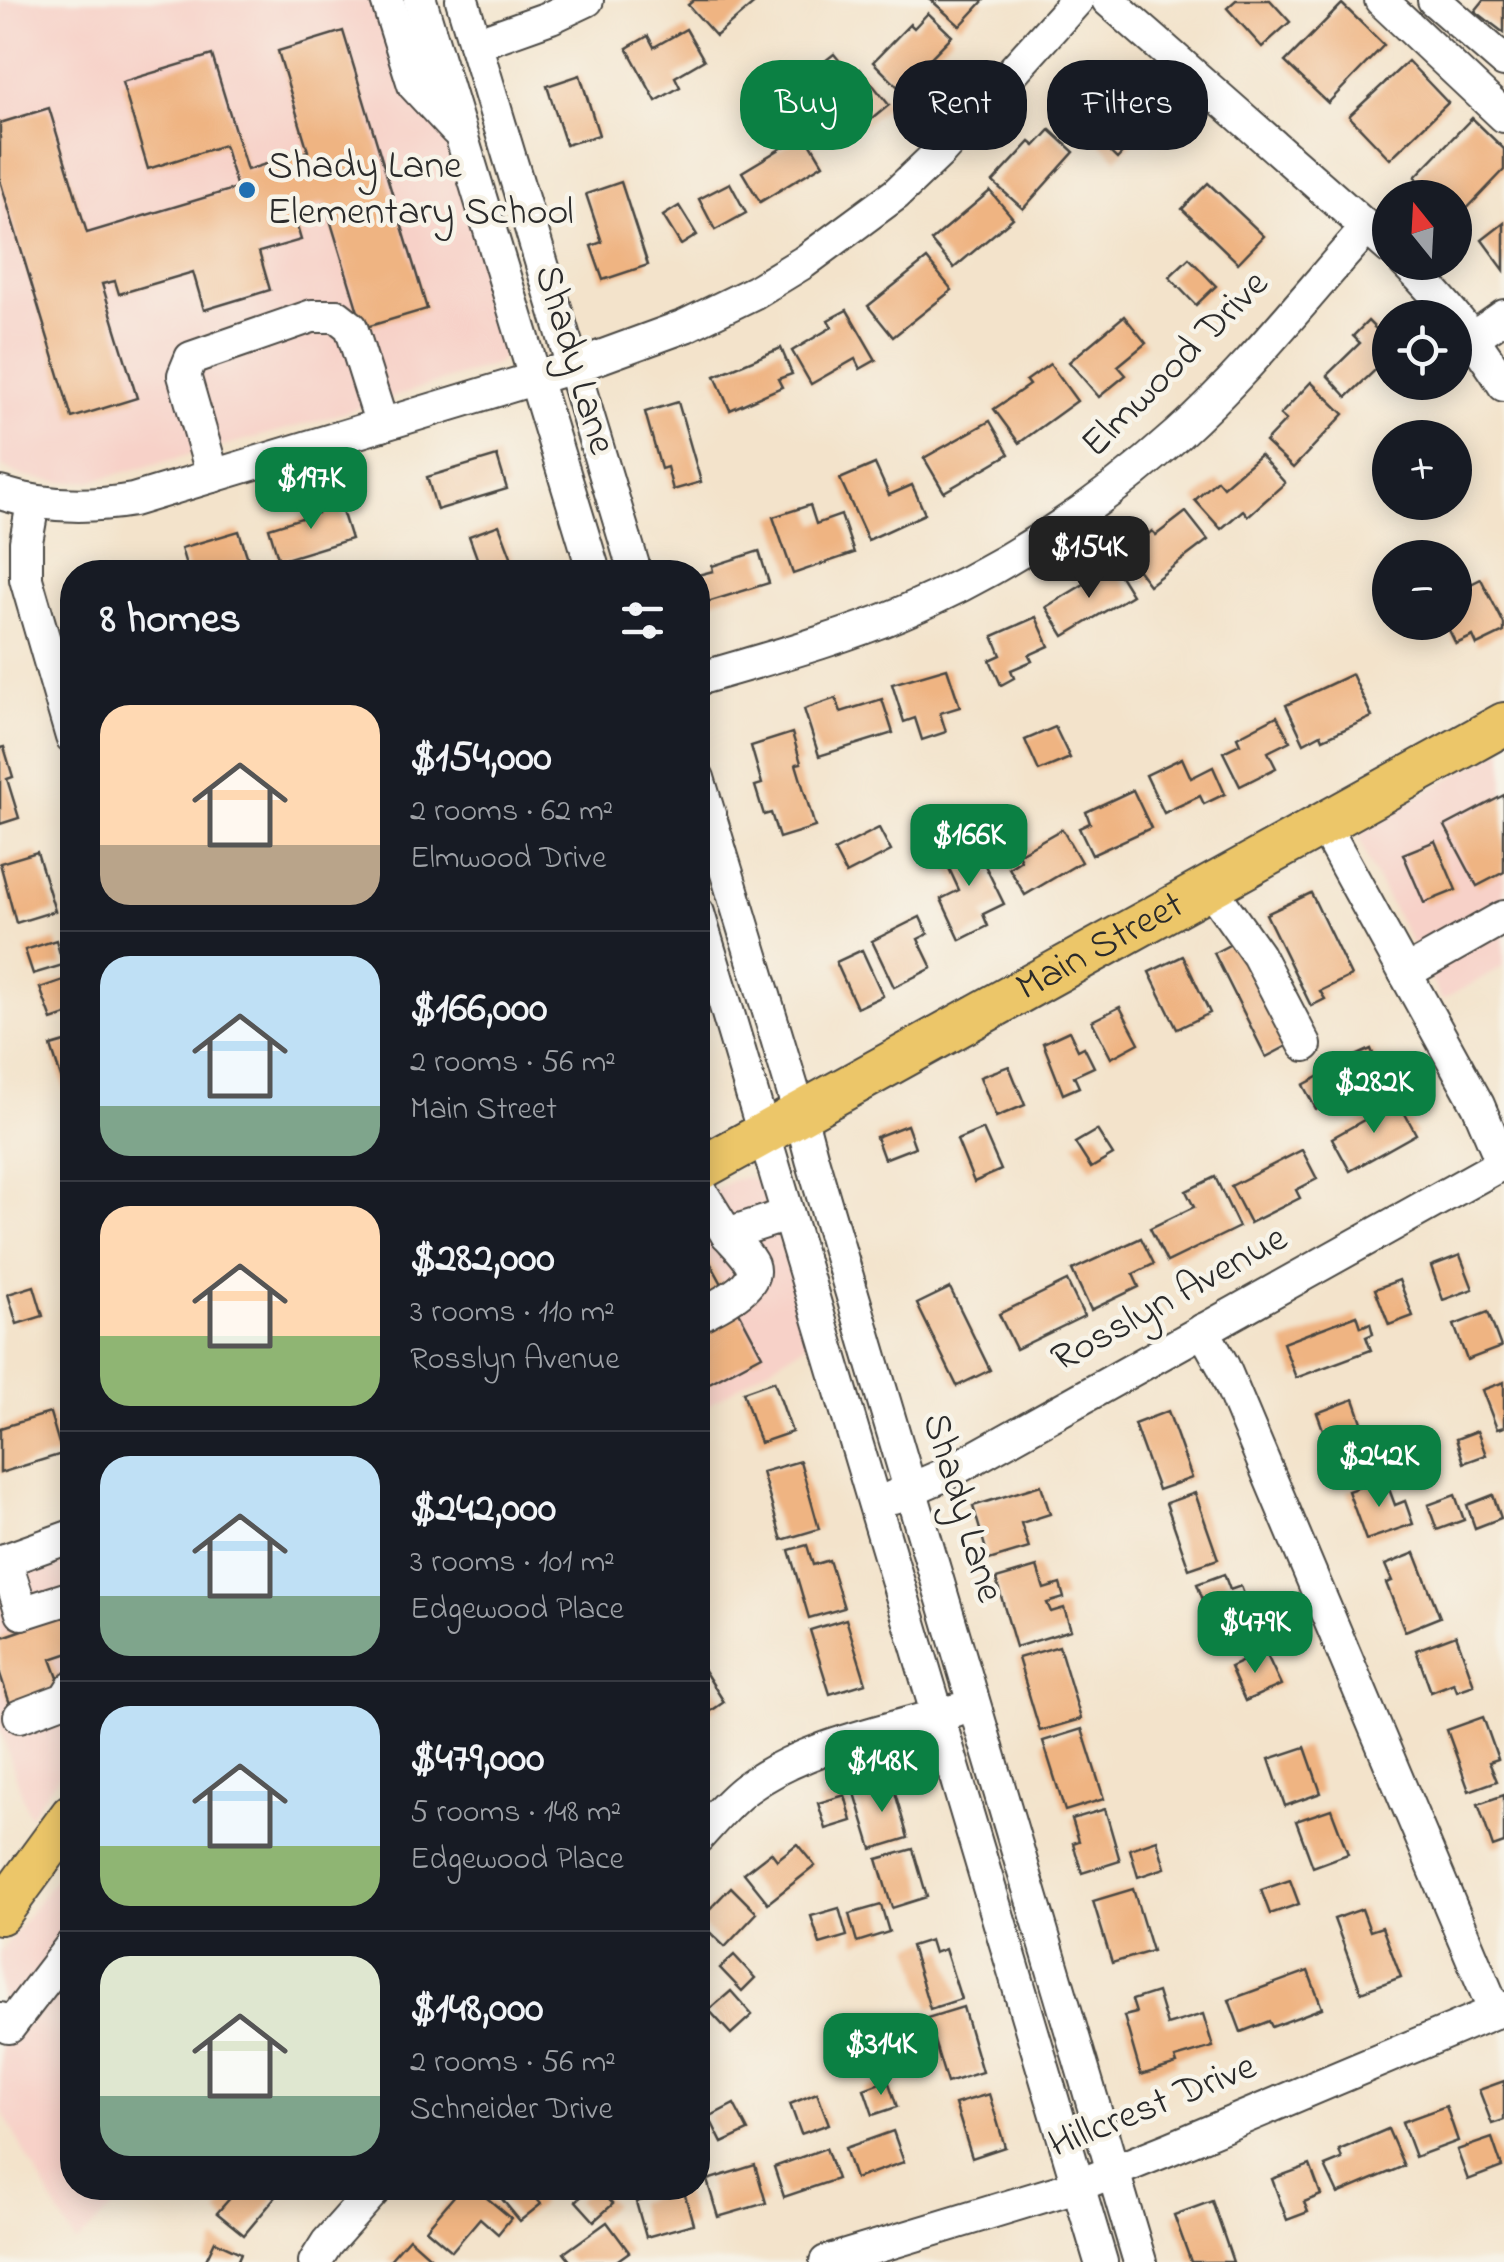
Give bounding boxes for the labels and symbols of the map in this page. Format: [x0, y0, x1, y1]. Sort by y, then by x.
place label: Shady Lane Elementary School [267, 138, 574, 243]
marker: Shady Lane Elementary School [236, 179, 258, 201]
north arrow [1372, 180, 1472, 280]
street label: Elmwood Drive [1068, 257, 1284, 473]
street label: Shady Lane [516, 258, 630, 462]
pin: $197K [241, 447, 381, 532]
pin: $154K [1019, 516, 1159, 601]
pin: $166K [899, 804, 1039, 889]
street label: Main Street [1006, 877, 1195, 1018]
pin: $282K [1304, 1051, 1444, 1136]
street label: Rosslyn Avenue [1041, 1211, 1299, 1389]
street label: Shady Lane [904, 1406, 1018, 1610]
pin: $242K [1309, 1425, 1449, 1510]
pin: $479K [1185, 1591, 1325, 1676]
pin: $148K [812, 1730, 952, 1815]
pin: $314K [811, 2013, 951, 2098]
street label: Hillcrest Drive [1040, 2039, 1266, 2175]

